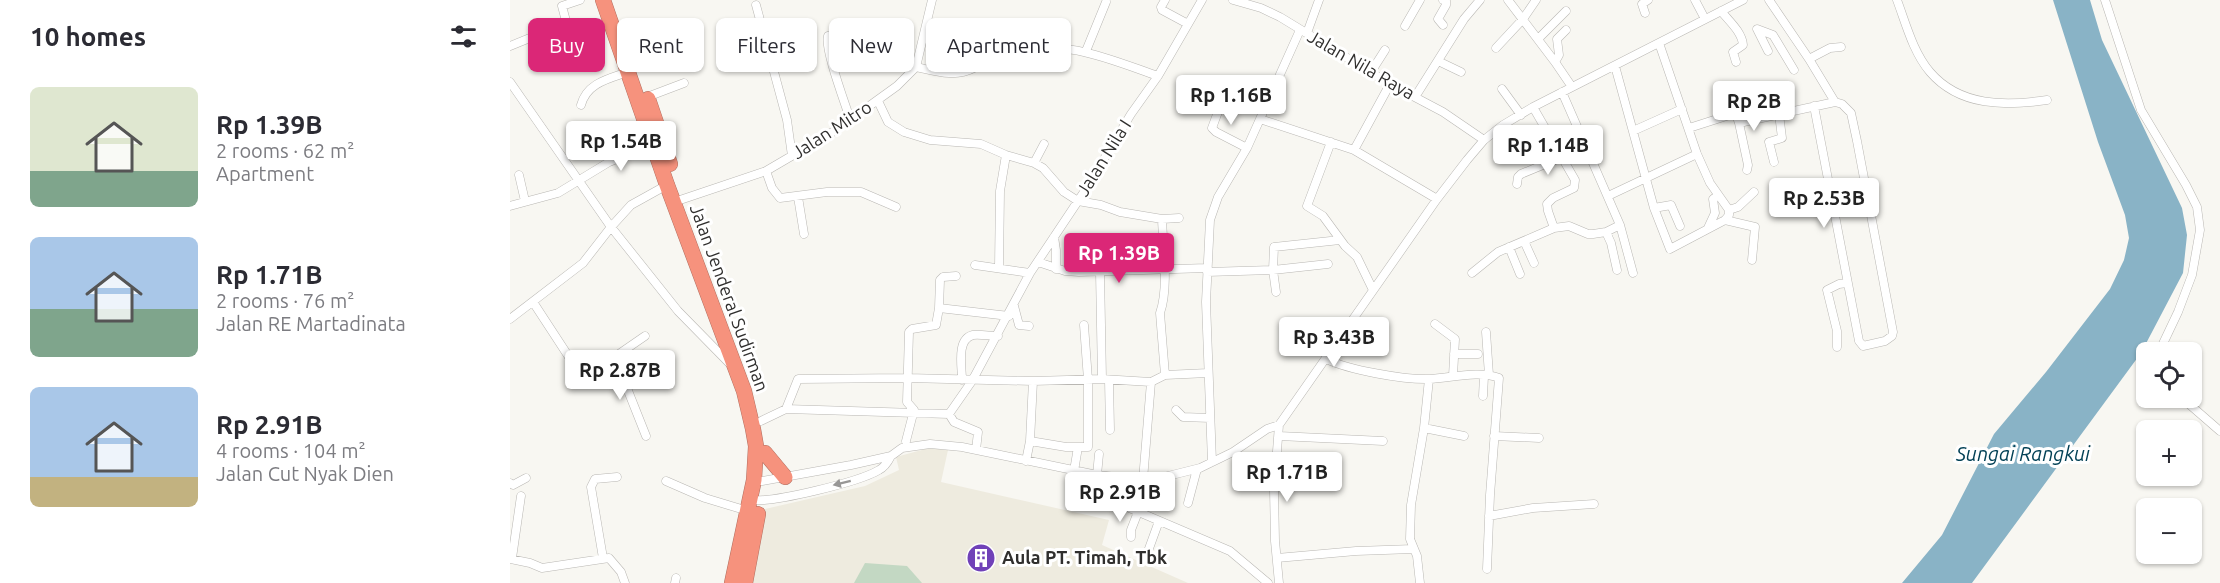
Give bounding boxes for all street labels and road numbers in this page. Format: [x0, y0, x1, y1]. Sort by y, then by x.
street label: Jalan Nila Raya [1304, 25, 1419, 103]
street label: Jalan Mitro [788, 96, 875, 162]
street label: Jalan Nila I [1072, 115, 1135, 199]
street label: Jalan Jenderal Sudirman [687, 201, 773, 394]

